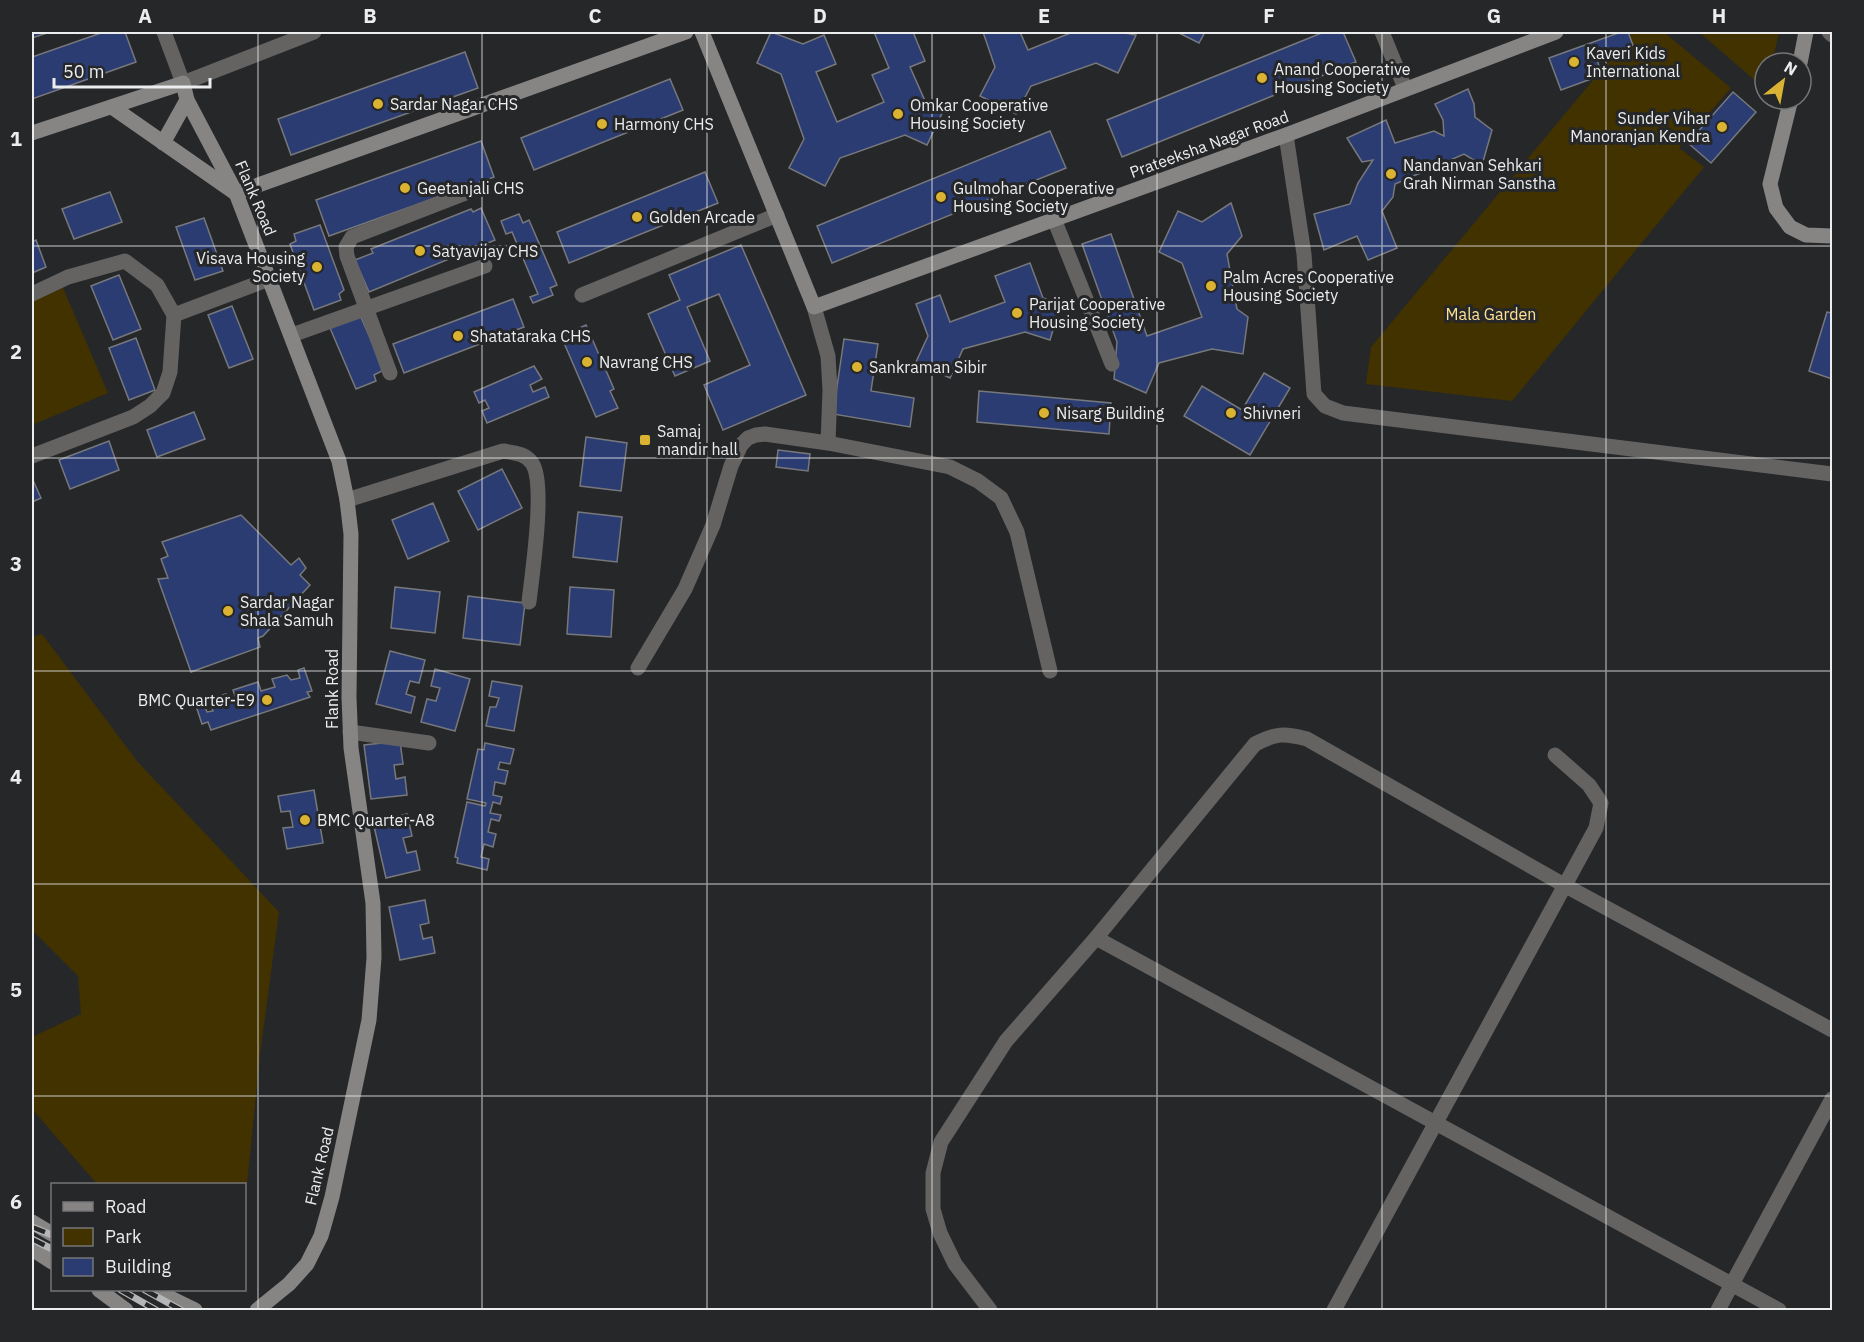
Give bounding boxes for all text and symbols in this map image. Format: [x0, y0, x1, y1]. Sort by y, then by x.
text: A [138, 2, 152, 29]
text: B [363, 2, 377, 29]
text: C [588, 2, 602, 29]
text: D [813, 2, 827, 29]
text: E [1038, 2, 1050, 29]
text: F [1263, 2, 1275, 29]
text: G [1487, 2, 1501, 29]
text: H [1712, 2, 1726, 29]
place label: Kaveri Kids International [1586, 43, 1680, 81]
scale bar [54, 51, 210, 89]
north arrow [1753, 51, 1813, 111]
marker: Kaveri Kids International [1567, 55, 1581, 69]
text: N [1781, 57, 1801, 80]
place label: Anand Cooperative Housing Society [1274, 59, 1411, 97]
text: 50 m [63, 60, 105, 83]
marker: Anand Cooperative Housing Society [1255, 71, 1269, 85]
place label: Sardar Nagar CHS [390, 94, 518, 114]
place label: Omkar Cooperative Housing Society [910, 95, 1048, 133]
marker: Sardar Nagar CHS [371, 97, 385, 111]
street label: Prateeksha Nagar Road [1127, 106, 1291, 182]
marker: Omkar Cooperative Housing Society [891, 107, 905, 121]
place label: Sunder Vihar Manoranjan Kendra [1570, 108, 1710, 146]
place label: Harmony CHS [614, 114, 714, 134]
marker: Harmony CHS [595, 117, 609, 131]
marker: Sunder Vihar Manoranjan Kendra [1715, 120, 1729, 134]
text: 1 [10, 125, 22, 152]
place label: Nandanvan Sehkari Grah Nirman Sanstha [1403, 155, 1556, 193]
street label: Flank Road [231, 157, 281, 239]
marker: Nandanvan Sehkari Grah Nirman Sanstha [1384, 167, 1398, 181]
place label: Geetanjali CHS [417, 178, 524, 198]
place label: Gulmohar Cooperative Housing Society [953, 178, 1114, 216]
marker: Geetanjali CHS [398, 181, 412, 195]
marker: Gulmohar Cooperative Housing Society [934, 190, 948, 204]
place label: Golden Arcade [649, 207, 755, 227]
marker: Golden Arcade [630, 210, 644, 224]
place label: Satyavijay CHS [432, 241, 538, 261]
marker: Satyavijay CHS [413, 244, 427, 258]
place label: Visava Housing Society [196, 248, 306, 286]
marker: Visava Housing Society [310, 260, 324, 274]
place label: Palm Acres Cooperative Housing Society [1223, 267, 1394, 305]
marker: Palm Acres Cooperative Housing Society [1204, 279, 1218, 293]
place label: Parijat Cooperative Housing Society [1029, 294, 1166, 332]
park label: Mala Garden [1446, 304, 1536, 324]
marker: Parijat Cooperative Housing Society [1010, 306, 1024, 320]
place label: Shatataraka CHS [470, 326, 591, 346]
marker: Shatataraka CHS [451, 329, 465, 343]
text: 2 [10, 338, 22, 365]
place label: Navrang CHS [599, 352, 693, 372]
marker: Navrang CHS [580, 355, 594, 369]
place label: Sankraman Sibir [869, 357, 987, 377]
marker: Sankraman Sibir [850, 360, 864, 374]
place label: Nisarg Building [1056, 403, 1165, 423]
place label: Shivneri [1243, 403, 1301, 423]
marker: Nisarg Building [1037, 406, 1051, 420]
marker: Shivneri [1224, 406, 1238, 420]
place label: Samaj mandir hall [657, 421, 738, 459]
marker: Samaj mandir hall [638, 433, 652, 447]
text: 3 [10, 550, 22, 577]
place label: Sardar Nagar Shala Samuh [240, 592, 334, 630]
marker: Sardar Nagar Shala Samuh [221, 604, 235, 618]
street label: Flank Road [322, 649, 342, 729]
place label: BMC Quarter-E9 [138, 690, 255, 710]
marker: BMC Quarter-E9 [260, 693, 274, 707]
text: 4 [10, 763, 22, 790]
place label: BMC Quarter-A8 [317, 810, 435, 830]
marker: BMC Quarter-A8 [298, 813, 312, 827]
text: 5 [10, 976, 22, 1003]
street label: Flank Road [300, 1125, 338, 1207]
legend [51, 1183, 246, 1291]
text: 6 [10, 1188, 22, 1215]
text: Road [105, 1195, 146, 1218]
text: Park [105, 1225, 142, 1248]
text: Building [105, 1255, 172, 1278]

